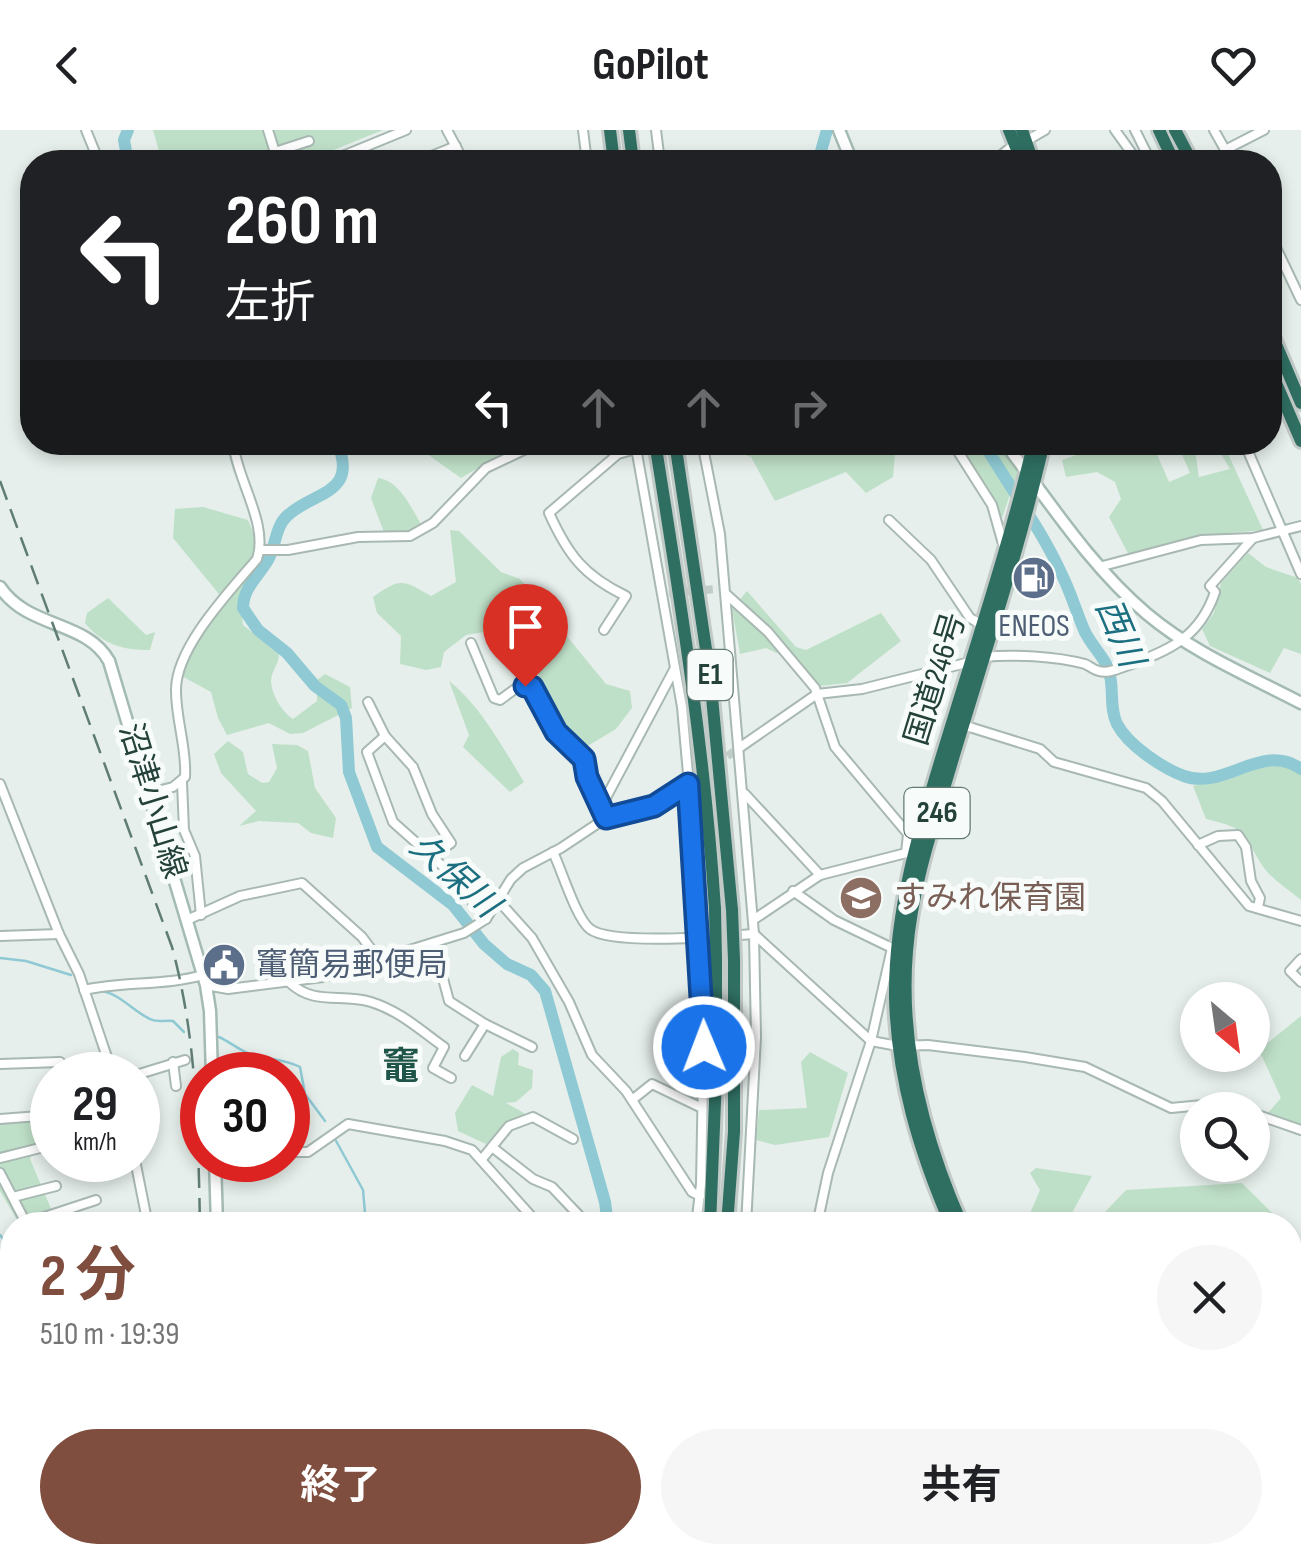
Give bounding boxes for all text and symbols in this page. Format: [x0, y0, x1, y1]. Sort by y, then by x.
icon: back [40, 38, 95, 93]
text: GoPilot [592, 38, 709, 93]
icon: heart [1206, 38, 1261, 93]
text: 260 m [225, 180, 379, 264]
icon: left [60, 190, 190, 320]
text: 左折 [225, 276, 315, 331]
icon: left [466, 380, 521, 435]
icon: ahead [571, 380, 626, 435]
icon: ahead [676, 380, 731, 435]
icon: right [781, 380, 836, 435]
fuel station icon: ENEOS [1011, 555, 1057, 601]
pin [483, 584, 568, 687]
water label: 西川 [1086, 592, 1154, 677]
icon: arrive [498, 599, 553, 654]
place label: ENEOS [998, 607, 1070, 646]
street label: 国道246号 [897, 608, 975, 750]
road number: E1 [688, 650, 732, 700]
street label: 沼津小山線 [110, 719, 194, 883]
road number: 246 [904, 788, 970, 838]
water label: 久保川 [401, 825, 510, 930]
school or university icon: すみれ保育園 [838, 875, 884, 921]
place label: すみれ保育園 [894, 879, 1086, 918]
public building icon: 竃簡易郵便局 [201, 942, 247, 988]
place label: 竃簡易郵便局 [256, 946, 448, 985]
north arrow [1180, 982, 1270, 1072]
map controls [1180, 982, 1270, 1182]
position arrow [652, 995, 756, 1099]
district label: 竈 [382, 1045, 420, 1090]
speed limit sign: 30 [180, 1052, 310, 1182]
text: 29 [72, 1075, 118, 1135]
button: search [1180, 1092, 1270, 1182]
text: km/h [73, 1127, 117, 1158]
text: 2 分 [40, 1241, 136, 1313]
button: close [1157, 1245, 1262, 1350]
text: 510 m · 19:39 [40, 1315, 180, 1354]
button: 終了 [40, 1429, 641, 1544]
button: 共有 [661, 1429, 1262, 1544]

